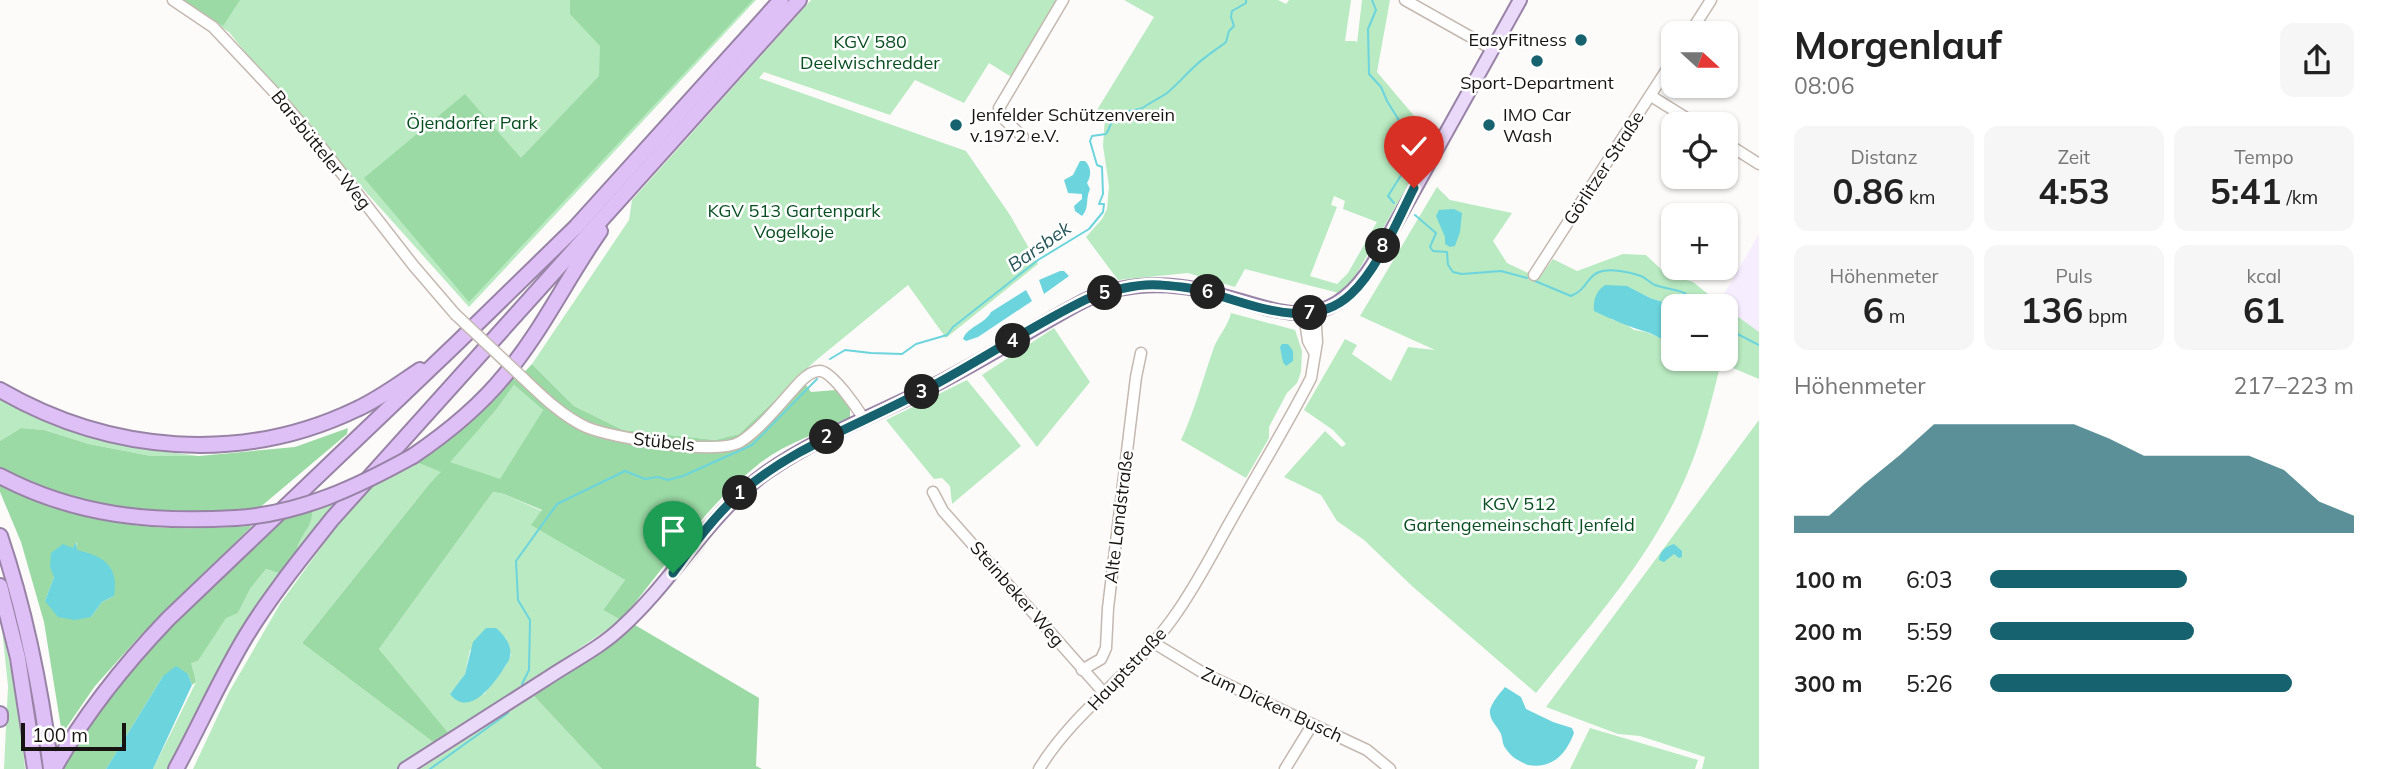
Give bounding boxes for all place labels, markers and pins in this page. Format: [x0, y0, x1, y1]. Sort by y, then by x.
place label: EasyFitness [1469, 28, 1567, 51]
marker: EasyFitness [1573, 32, 1589, 48]
marker: Sport-Department [1529, 53, 1545, 69]
place label: Sport-Department [1460, 71, 1614, 94]
place label: Jenfelder Schützenverein v.1972 e.V. [970, 103, 1175, 147]
place label: IMO Car Wash [1503, 103, 1572, 147]
pin [1384, 116, 1444, 188]
marker: Jenfelder Schützenverein v.1972 e.V. [948, 117, 964, 133]
marker: IMO Car Wash [1481, 117, 1497, 133]
pin: 8 [1366, 229, 1400, 264]
pin: 6 [1190, 274, 1226, 310]
pin: 5 [1088, 276, 1122, 310]
pin: 7 [1292, 296, 1328, 330]
pin: 4 [996, 324, 1030, 358]
pin: 3 [904, 374, 940, 410]
pin: 2 [810, 420, 844, 454]
pin: 1 [722, 476, 758, 510]
pin [643, 501, 703, 573]

